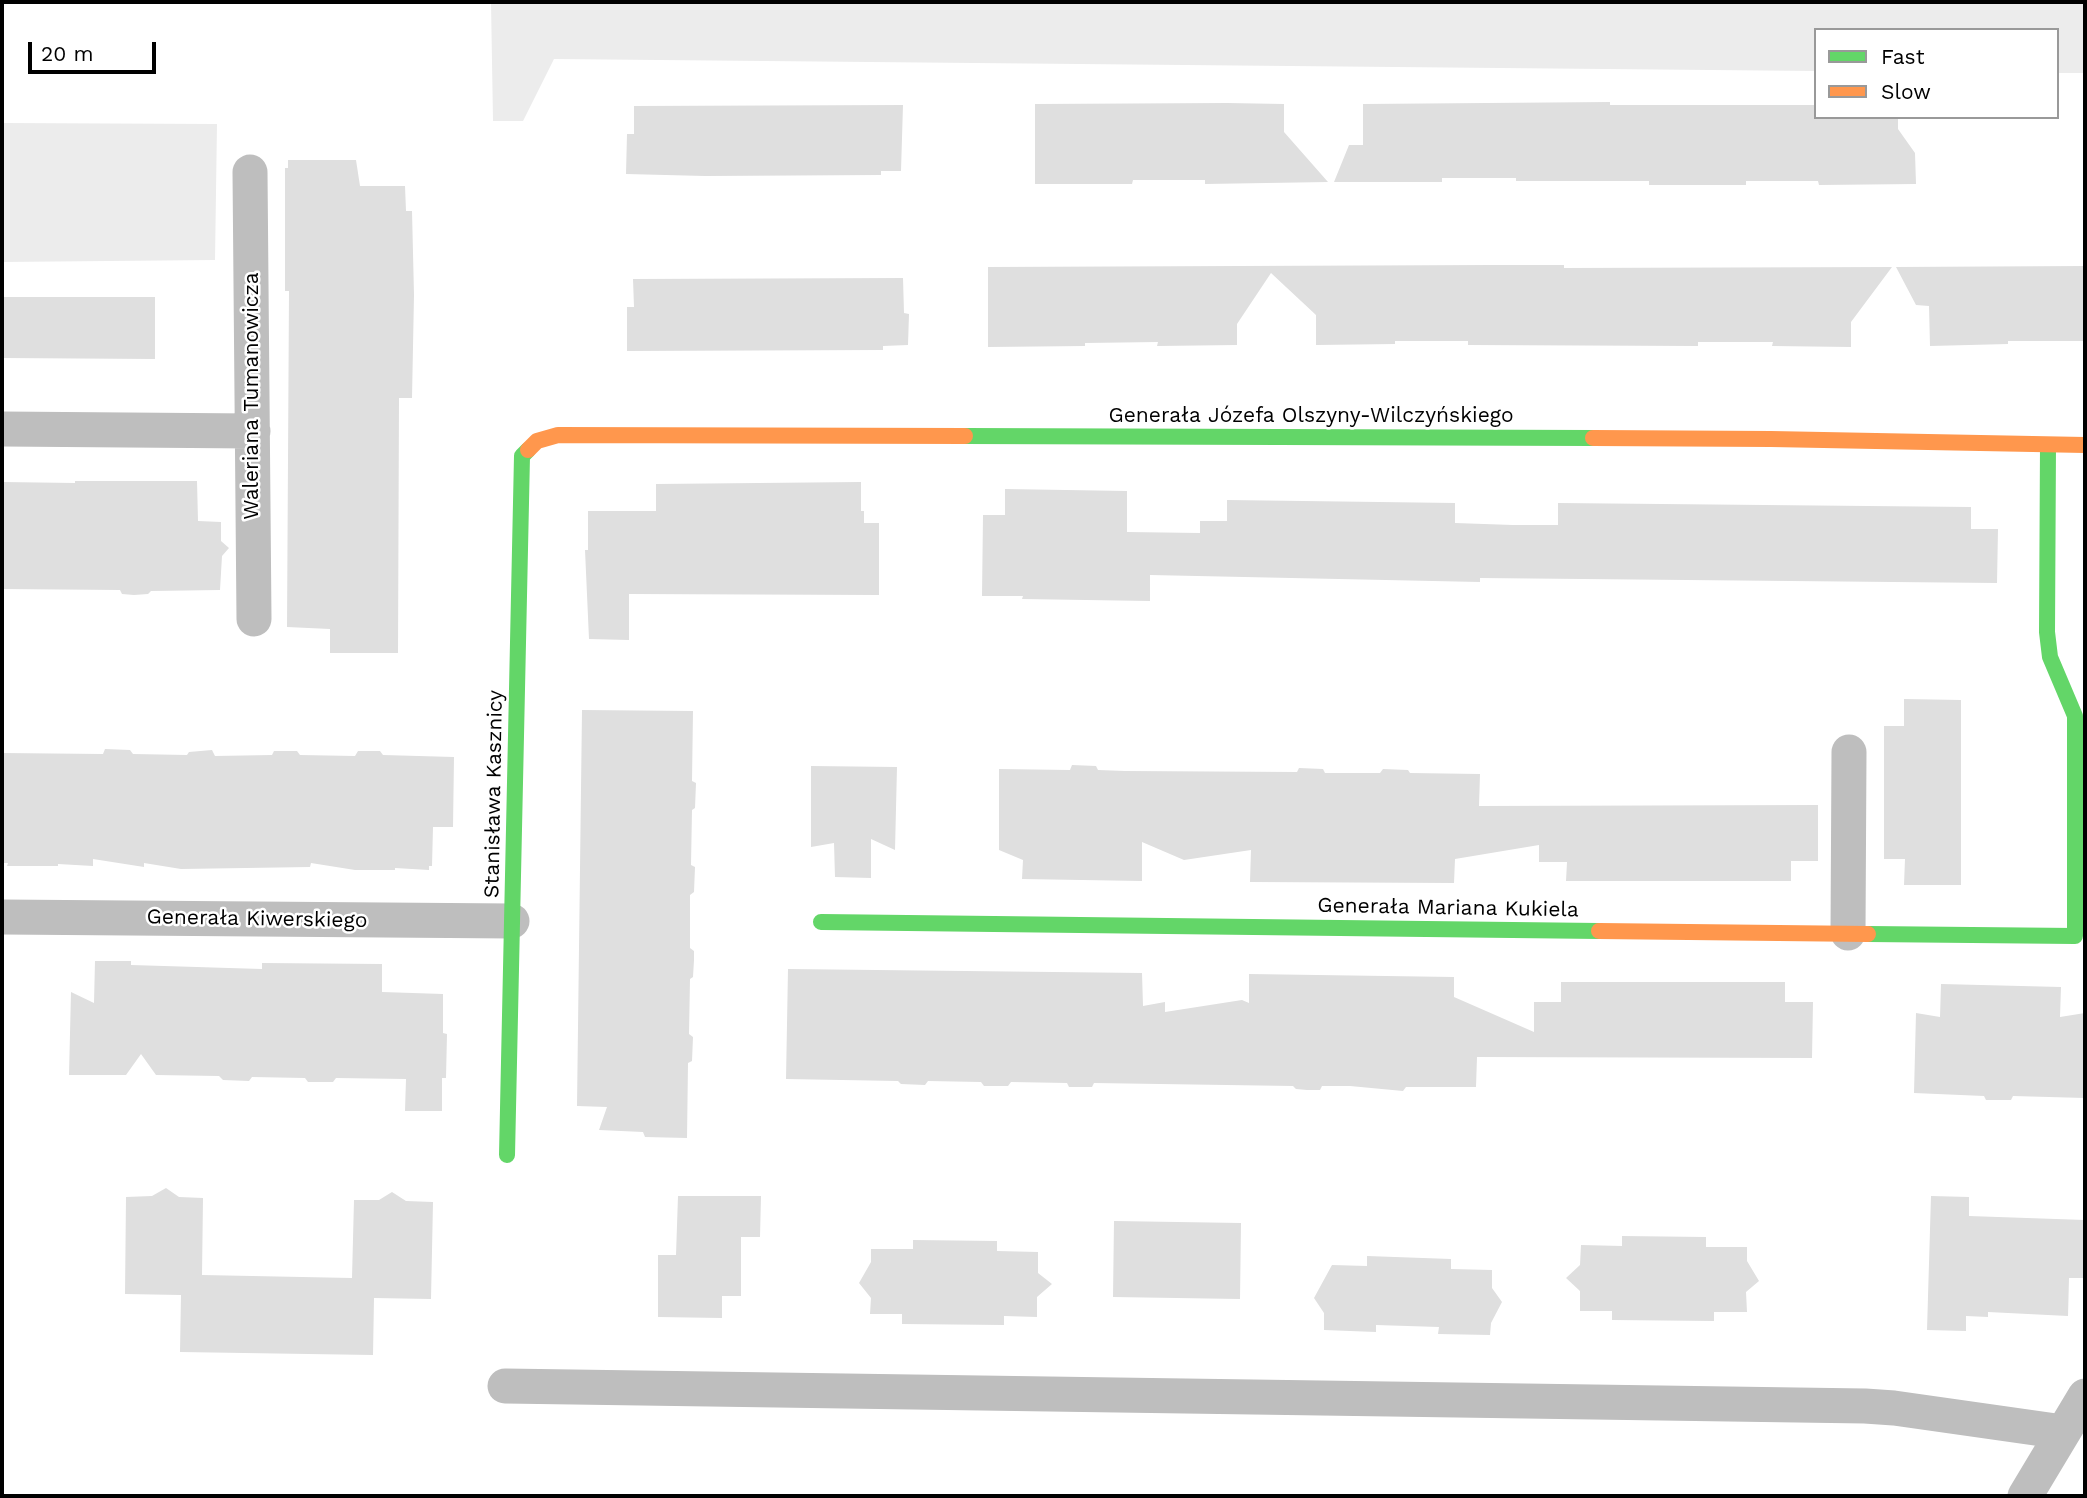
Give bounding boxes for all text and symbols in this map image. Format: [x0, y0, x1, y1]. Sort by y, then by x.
scale bar [32, 28, 159, 72]
legend [1814, 28, 2059, 119]
text: 20 m [41, 41, 93, 66]
text: Fast [1881, 44, 1925, 69]
text: Slow [1881, 79, 1931, 104]
street label: Waleriana Tumanowicza [239, 272, 265, 520]
street label: Generała Józefa Olszyny-Wilczyńskiego [1108, 403, 1514, 429]
street label: Stanisława Kasznicy [480, 690, 508, 898]
street label: Generała Mariana Kukiela [1317, 893, 1579, 923]
street label: Generała Kiwerskiego [146, 904, 368, 934]

